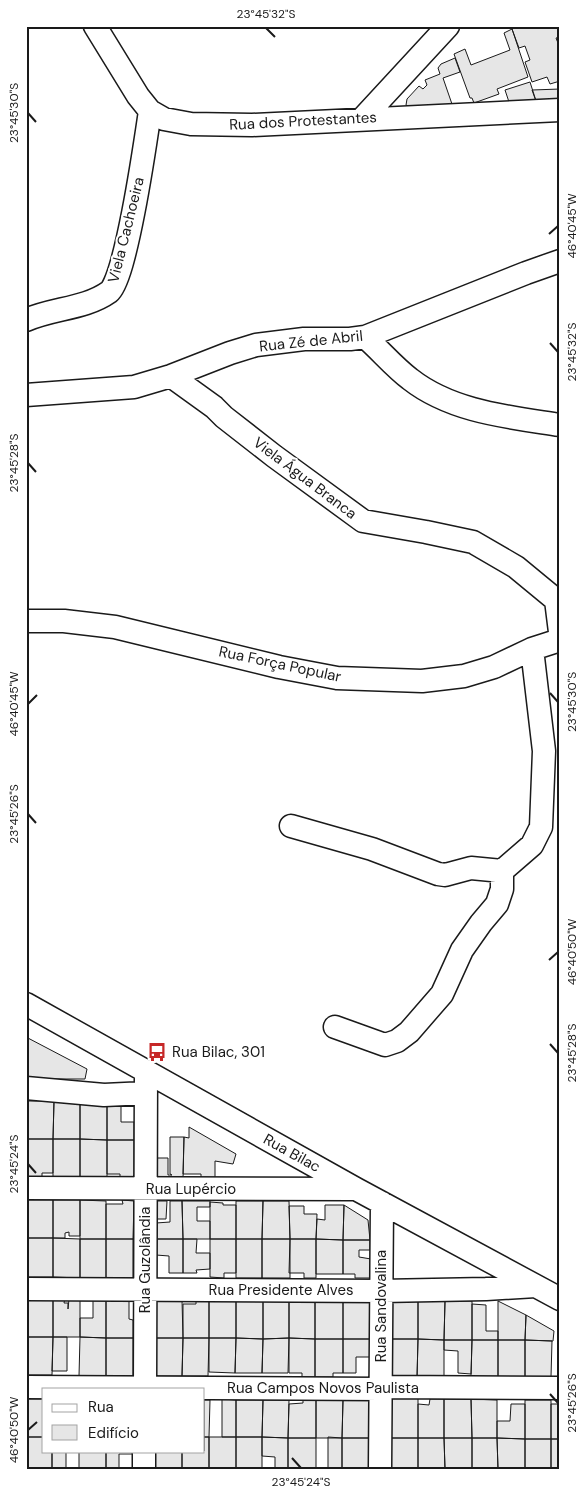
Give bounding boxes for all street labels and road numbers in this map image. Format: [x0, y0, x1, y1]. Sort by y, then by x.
street label: Rua dos Protestantes [229, 107, 377, 135]
street label: Viela Cachoeira [103, 175, 149, 285]
street label: Rua Zé de Abril [258, 326, 364, 356]
street label: Viela Água Branca [249, 432, 361, 524]
street label: Rua Força Popular [217, 641, 343, 687]
street label: Rua Bilac [260, 1129, 324, 1177]
street label: Rua Lupércio [146, 1179, 236, 1199]
street label: Rua Guzolândia [135, 1207, 155, 1313]
street label: Rua Sandovalina [371, 1250, 391, 1362]
street label: Rua Presidente Alves [209, 1280, 353, 1300]
street label: Rua Campos Novos Paulista [227, 1378, 419, 1398]

